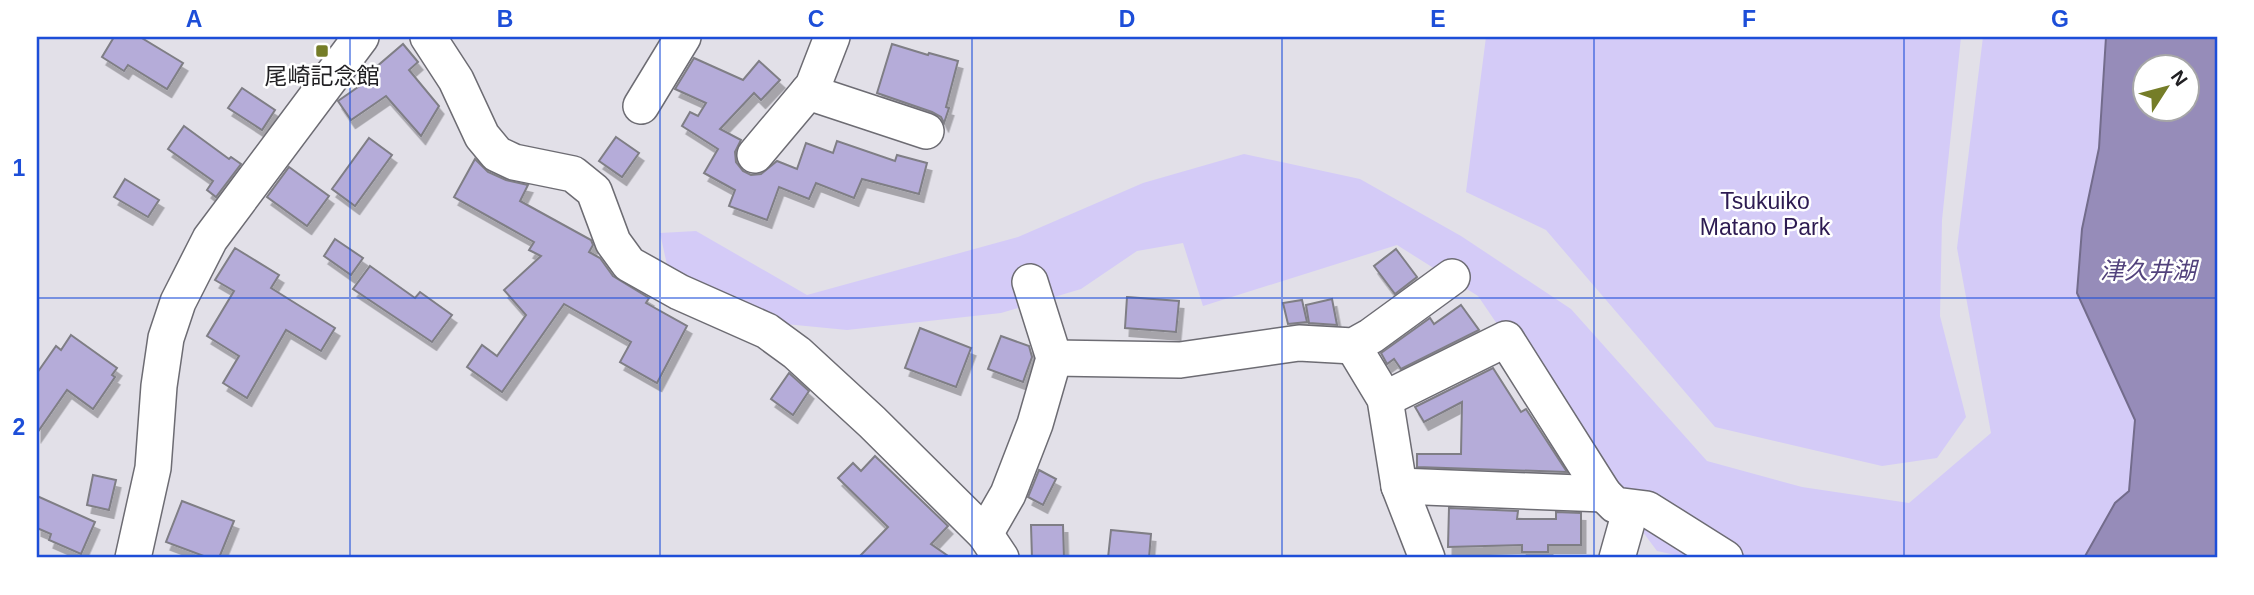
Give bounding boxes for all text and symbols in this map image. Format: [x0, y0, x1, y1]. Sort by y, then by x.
text: A [186, 6, 202, 32]
text: B [497, 6, 513, 32]
text: C [808, 6, 824, 32]
text: D [1119, 6, 1135, 32]
text: E [1430, 6, 1446, 32]
text: F [1742, 6, 1756, 32]
text: G [2051, 6, 2069, 32]
marker: 尾崎記念館 [314, 43, 330, 59]
north arrow [2132, 52, 2202, 122]
place label: 尾崎記念館 [265, 63, 380, 89]
text: N [2167, 67, 2192, 90]
text: 1 [13, 155, 26, 181]
park label: Tsukuiko Matano Park [1700, 188, 1831, 240]
water label: 津久井湖 [2100, 257, 2200, 284]
text: 2 [13, 414, 25, 440]

